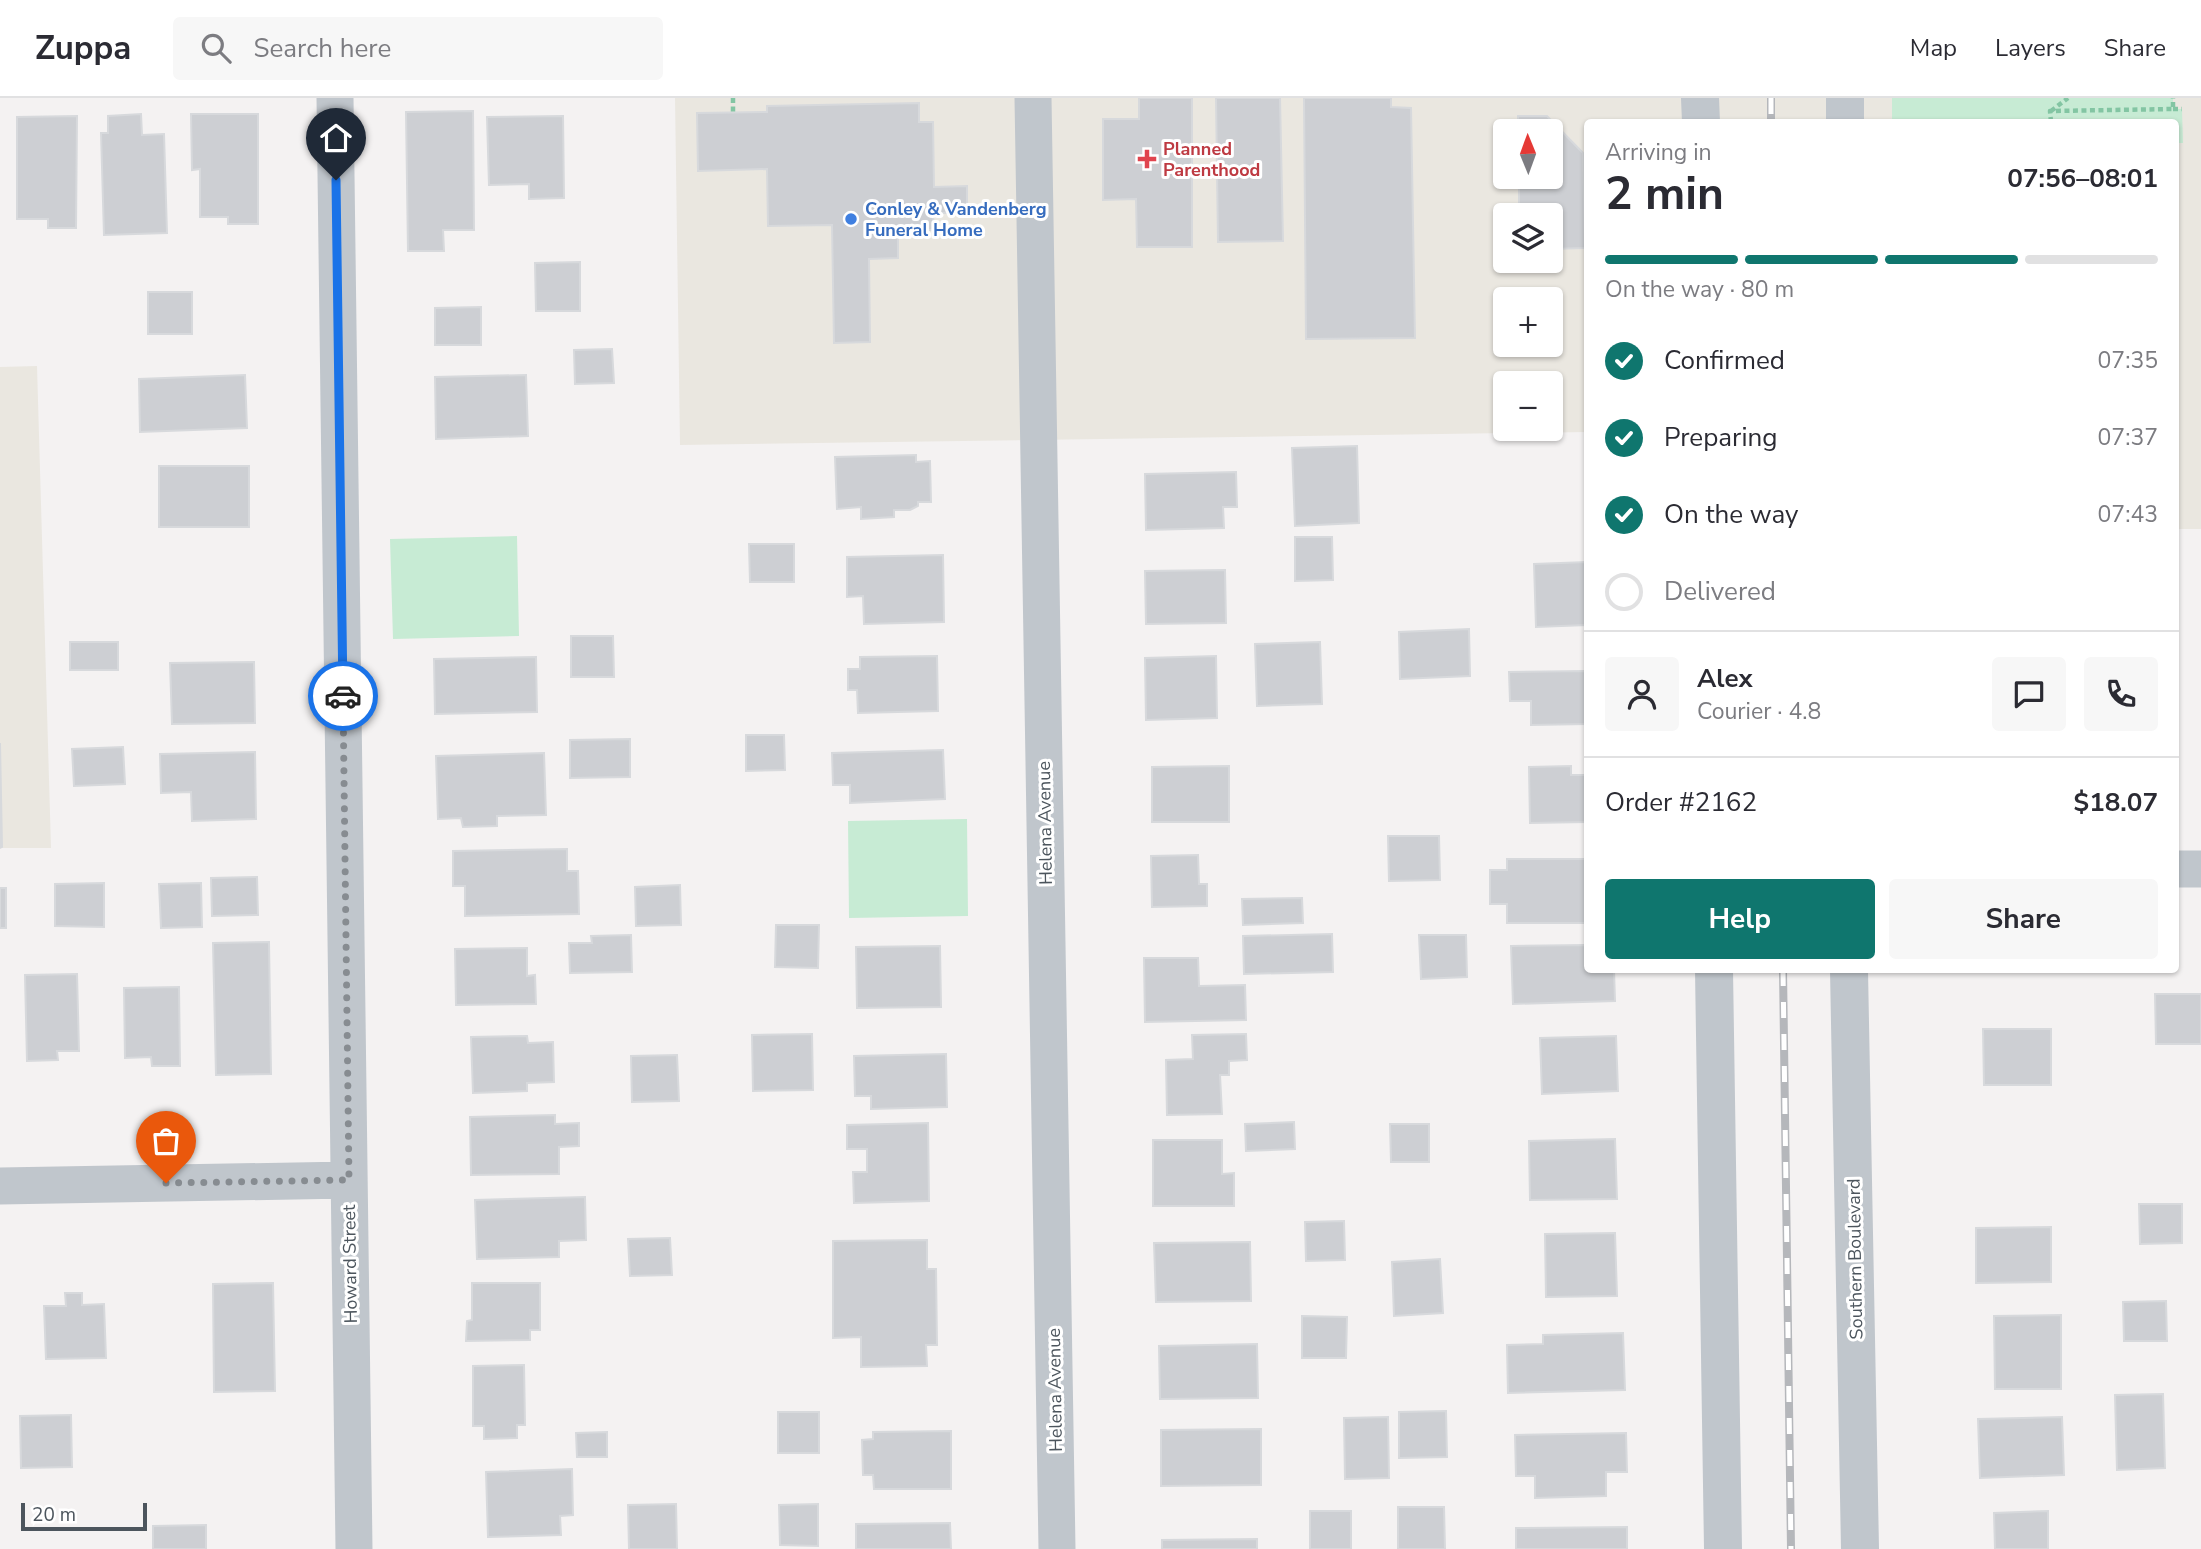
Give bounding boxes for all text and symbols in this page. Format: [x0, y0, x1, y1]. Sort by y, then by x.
search box [173, 17, 663, 80]
text: Zuppa [35, 26, 131, 71]
icon: search [197, 29, 235, 67]
text: Search here [253, 31, 391, 66]
text: Map [1910, 32, 1957, 64]
text: Layers [1995, 32, 2066, 64]
text: Share [2104, 32, 2166, 64]
pin [306, 108, 366, 180]
icon: home [317, 119, 355, 157]
north arrow [1493, 119, 1563, 189]
map controls [1493, 119, 1563, 441]
place label: Planned Parenthood [1163, 137, 1260, 182]
text: Arriving in [1605, 137, 1712, 168]
marker: Planned Parenthood [1137, 149, 1157, 169]
text: 07:56–08:01 [2007, 161, 2158, 196]
text: 2 min [1605, 162, 1724, 225]
place label: Conley & Vandenberg Funeral Home [865, 197, 1047, 242]
button: layers [1493, 203, 1563, 273]
marker: Conley & Vandenberg Funeral Home [843, 211, 859, 227]
text: On the way · 80 m [1605, 274, 1794, 305]
button: + [1493, 287, 1563, 357]
icon: check [1605, 342, 1643, 380]
text: Confirmed [1664, 343, 1785, 378]
text: 07:35 [2098, 345, 2158, 376]
button: − [1493, 371, 1563, 441]
icon: check [1605, 419, 1643, 457]
text: Preparing [1664, 420, 1777, 455]
text: 07:37 [2098, 422, 2158, 453]
icon: check [1605, 496, 1643, 534]
text: On the way [1664, 497, 1798, 532]
text: 07:43 [2098, 499, 2158, 530]
text: Delivered [1664, 574, 1776, 609]
button: person [1605, 657, 1679, 731]
button: chat [1992, 657, 2066, 731]
button: phone [2084, 657, 2158, 731]
courier [308, 661, 378, 731]
text: Alex [1697, 661, 1753, 696]
icon: car [324, 677, 362, 715]
text: Courier · 4.8 [1697, 696, 1821, 727]
street label: Helena Avenue [1032, 761, 1058, 885]
text: Order #2162 [1605, 785, 1757, 820]
text: $18.07 [2074, 785, 2158, 820]
button: Help [1605, 879, 1875, 959]
button: Share [1889, 879, 2158, 959]
pin [136, 1111, 196, 1183]
icon: bag [147, 1122, 185, 1160]
street label: Southern Boulevard [1842, 1178, 1868, 1340]
street label: Howard Street [337, 1204, 363, 1324]
street label: Helena Avenue [1042, 1328, 1068, 1452]
scale bar [21, 1500, 147, 1532]
text: 20 m [32, 1502, 76, 1528]

